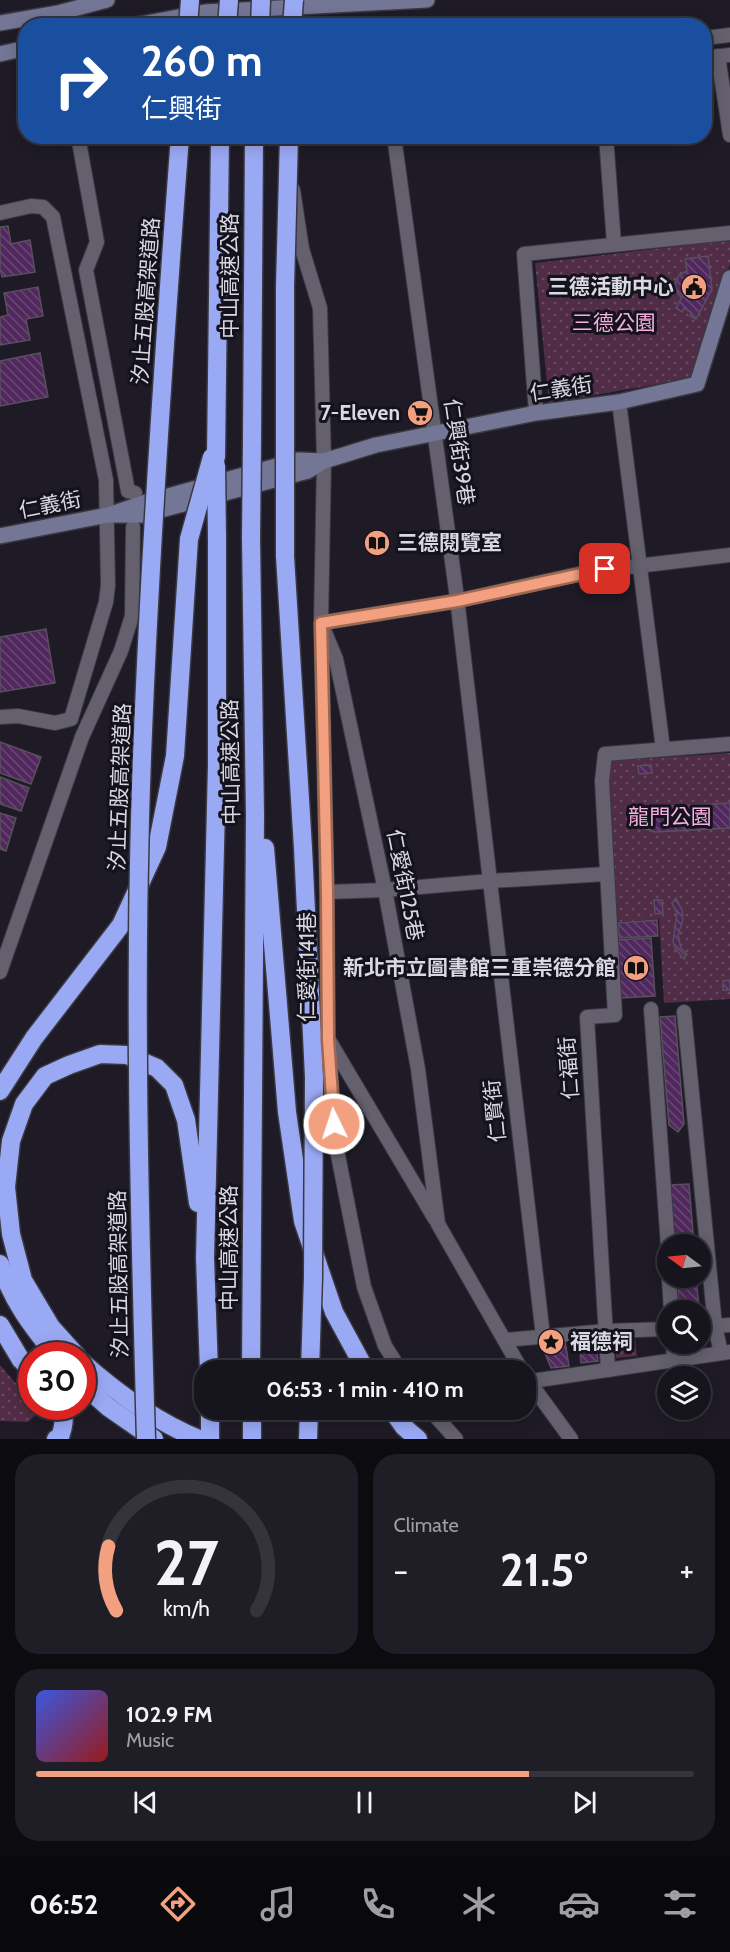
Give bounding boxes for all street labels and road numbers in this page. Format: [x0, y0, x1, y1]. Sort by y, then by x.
street label: 中山高速公路 [217, 213, 242, 339]
street label: 汐止五股高架道路 [127, 216, 164, 386]
street label: 仁義街 [528, 371, 594, 406]
street label: 仁興街39巷 [440, 397, 479, 507]
street label: 仁義街 [17, 486, 83, 523]
street label: 中山高速公路 [217, 699, 244, 825]
street label: 汐止五股高架道路 [104, 703, 135, 871]
street label: 仁愛街125巷 [382, 827, 429, 943]
street label: 仁愛街141巷 [294, 912, 319, 1022]
street label: 仁福街 [554, 1036, 583, 1100]
street label: 仁賢街 [479, 1078, 510, 1144]
street label: 中山高速公路 [216, 1185, 241, 1311]
street label: 汐止五股高架道路 [105, 1190, 132, 1358]

